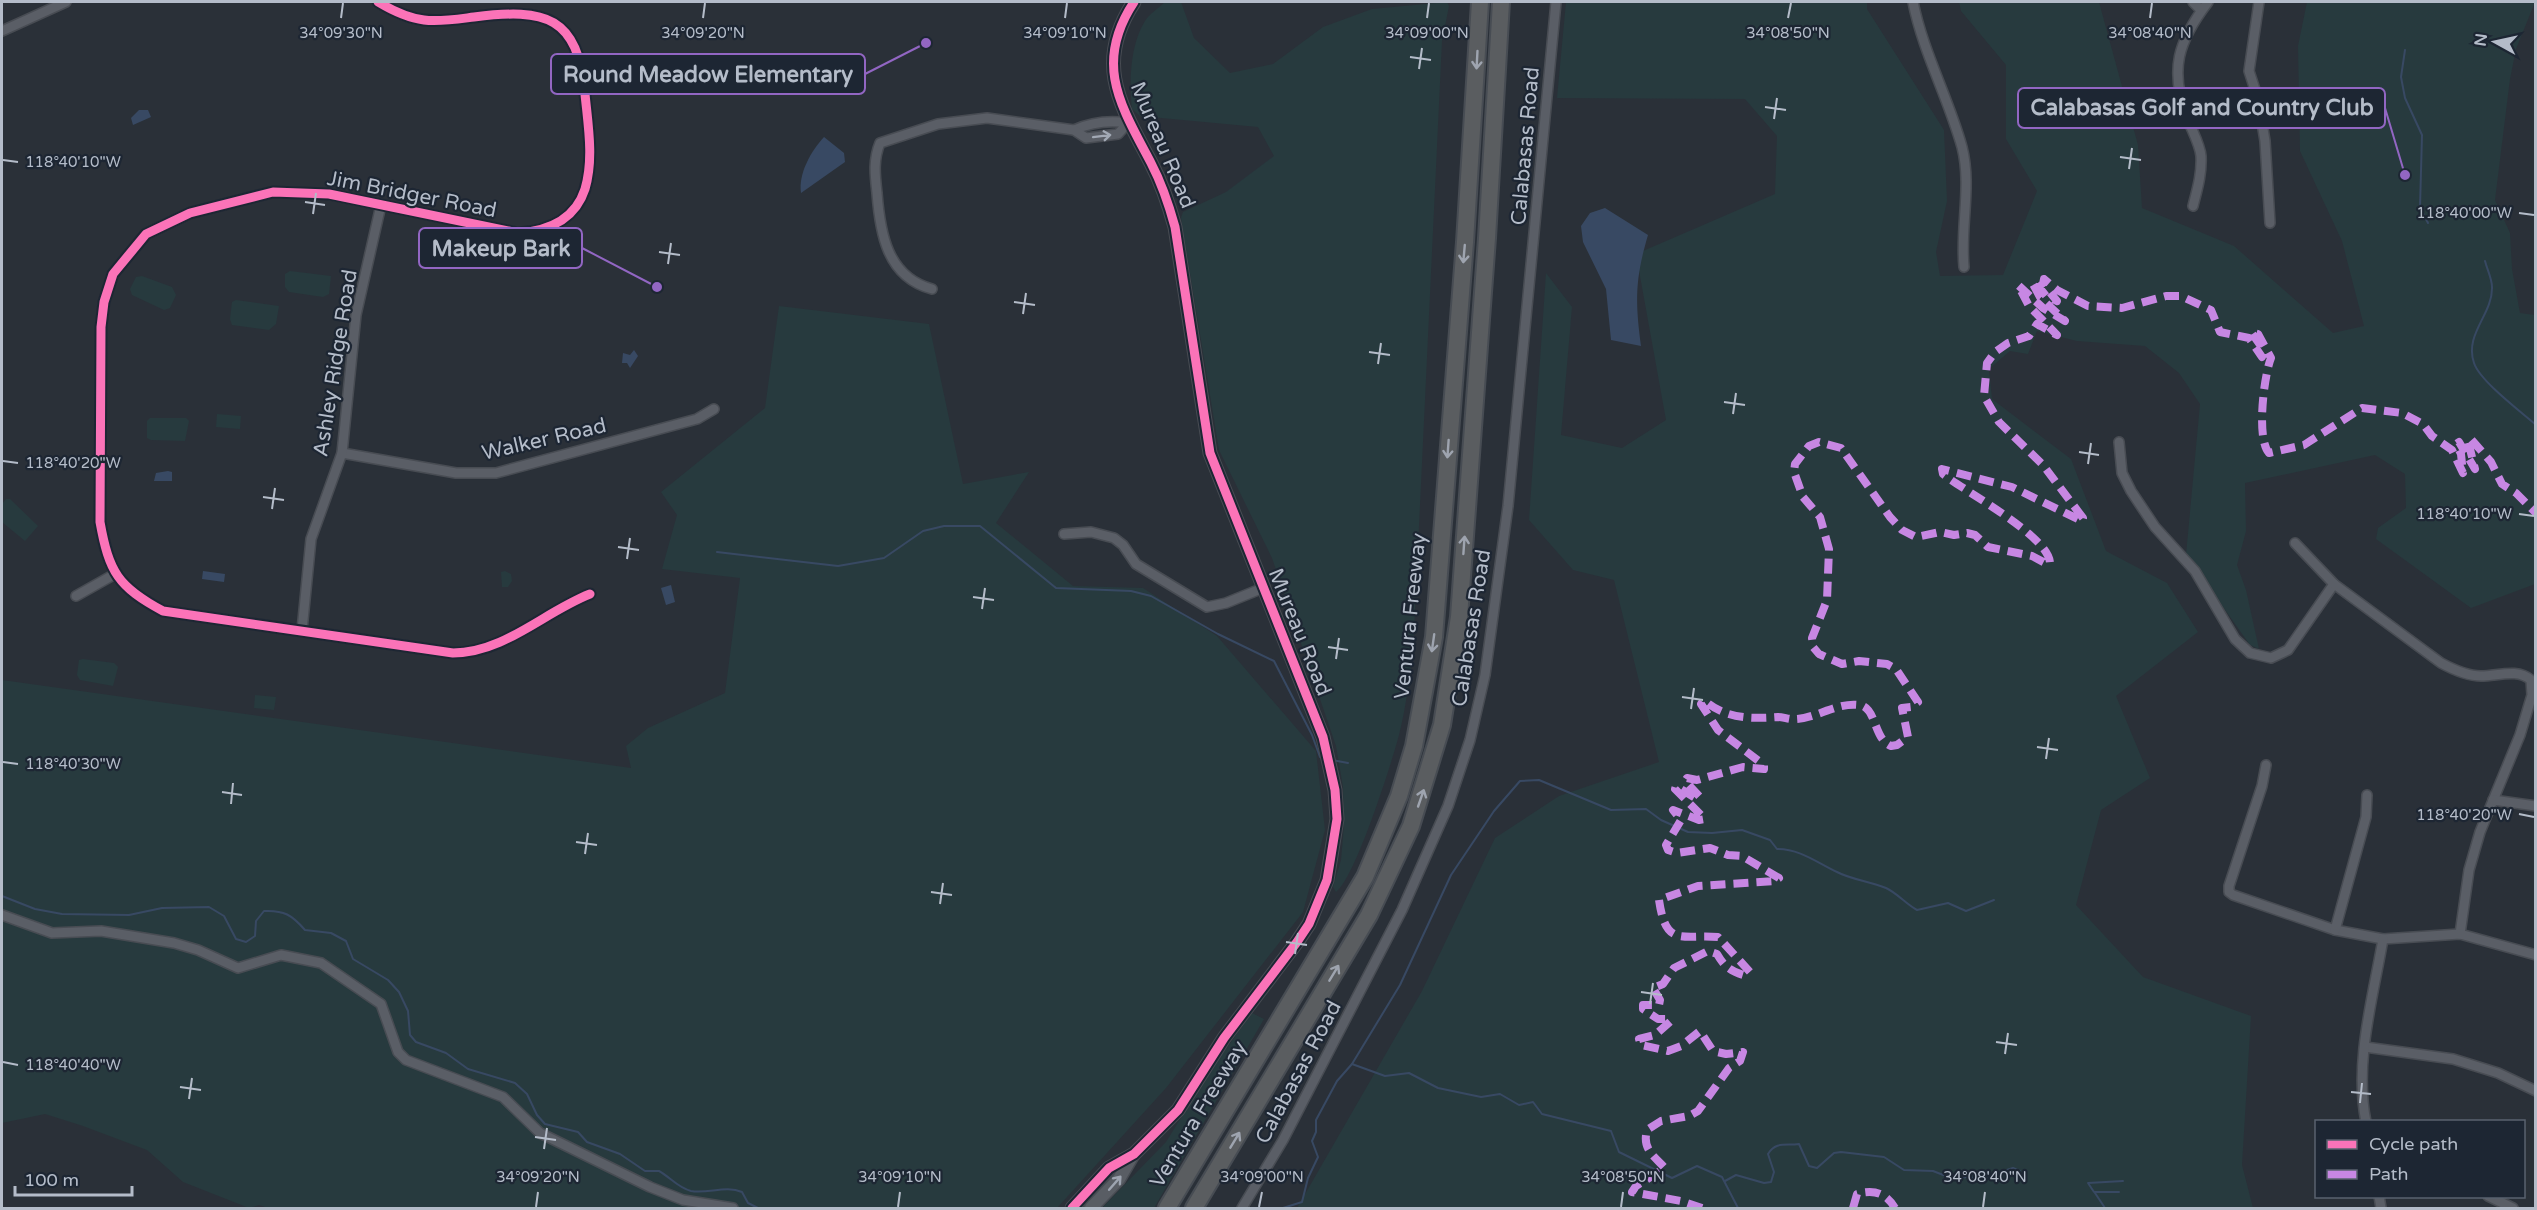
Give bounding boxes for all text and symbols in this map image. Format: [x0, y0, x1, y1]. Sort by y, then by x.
north arrow [2465, 12, 2525, 72]
text: 34°09'30"N [299, 24, 383, 42]
text: 34°09'20"N [661, 24, 745, 42]
text: 34°09'10"N [1023, 24, 1107, 42]
text: 34°09'00"N [1385, 24, 1469, 42]
text: 34°08'50"N [1746, 24, 1830, 42]
text: 34°08'40"N [2108, 24, 2192, 42]
text: N [2470, 32, 2492, 48]
one-way arrow [1472, 49, 1483, 69]
callout: Round Meadow Elementary [551, 54, 865, 94]
text: Round Meadow Elementary [563, 62, 853, 88]
street label: Calabasas Road [1506, 66, 1545, 226]
street label: Mureau Road [1125, 78, 1200, 212]
callout: Calabasas Golf and Country Club [2018, 88, 2385, 128]
text: Calabasas Golf and Country Club [2030, 95, 2374, 121]
one-way arrow [1092, 130, 1112, 141]
text: 118°40'10"W [25, 153, 121, 171]
street label: Jim Bridger Road [325, 166, 499, 223]
text: 118°40'00"W [2416, 204, 2512, 222]
callout: Makeup Bark [419, 228, 582, 268]
text: Makeup Bark [432, 236, 570, 262]
one-way arrow [1458, 244, 1469, 264]
street label: Ashley Ridge Road [308, 268, 363, 458]
street label: Walker Road [480, 413, 609, 466]
one-way arrow [1442, 438, 1453, 458]
text: 118°40'20"W [25, 454, 121, 472]
text: 118°40'10"W [2416, 505, 2512, 523]
street label: Ventura Freeway [1389, 532, 1432, 700]
one-way arrow [1459, 535, 1470, 555]
street label: Calabasas Road [1447, 548, 1496, 708]
street label: Mureau Road [1263, 565, 1336, 700]
one-way arrow [1428, 633, 1439, 653]
text: 118°40'30"W [25, 755, 121, 773]
one-way arrow [1417, 789, 1428, 808]
text: 118°40'20"W [2416, 806, 2512, 824]
one-way arrow [1329, 965, 1341, 982]
street label: Calabasas Road [1250, 996, 1347, 1148]
street label: Ventura Freeway [1145, 1036, 1252, 1192]
text: 118°40'40"W [25, 1056, 121, 1074]
legend [2315, 1120, 2525, 1198]
one-way arrow [1229, 1132, 1241, 1149]
text: Cycle path [2369, 1133, 2458, 1155]
scale bar [15, 1159, 132, 1197]
text: Path [2369, 1163, 2408, 1185]
text: 34°09'20"N [496, 1168, 580, 1186]
text: 34°09'10"N [858, 1168, 942, 1186]
text: 34°09'00"N [1220, 1168, 1304, 1186]
text: 34°08'50"N [1581, 1168, 1665, 1186]
text: 34°08'40"N [1943, 1168, 2027, 1186]
text: 100 m [24, 1169, 79, 1191]
one-way arrow [1108, 1175, 1121, 1191]

